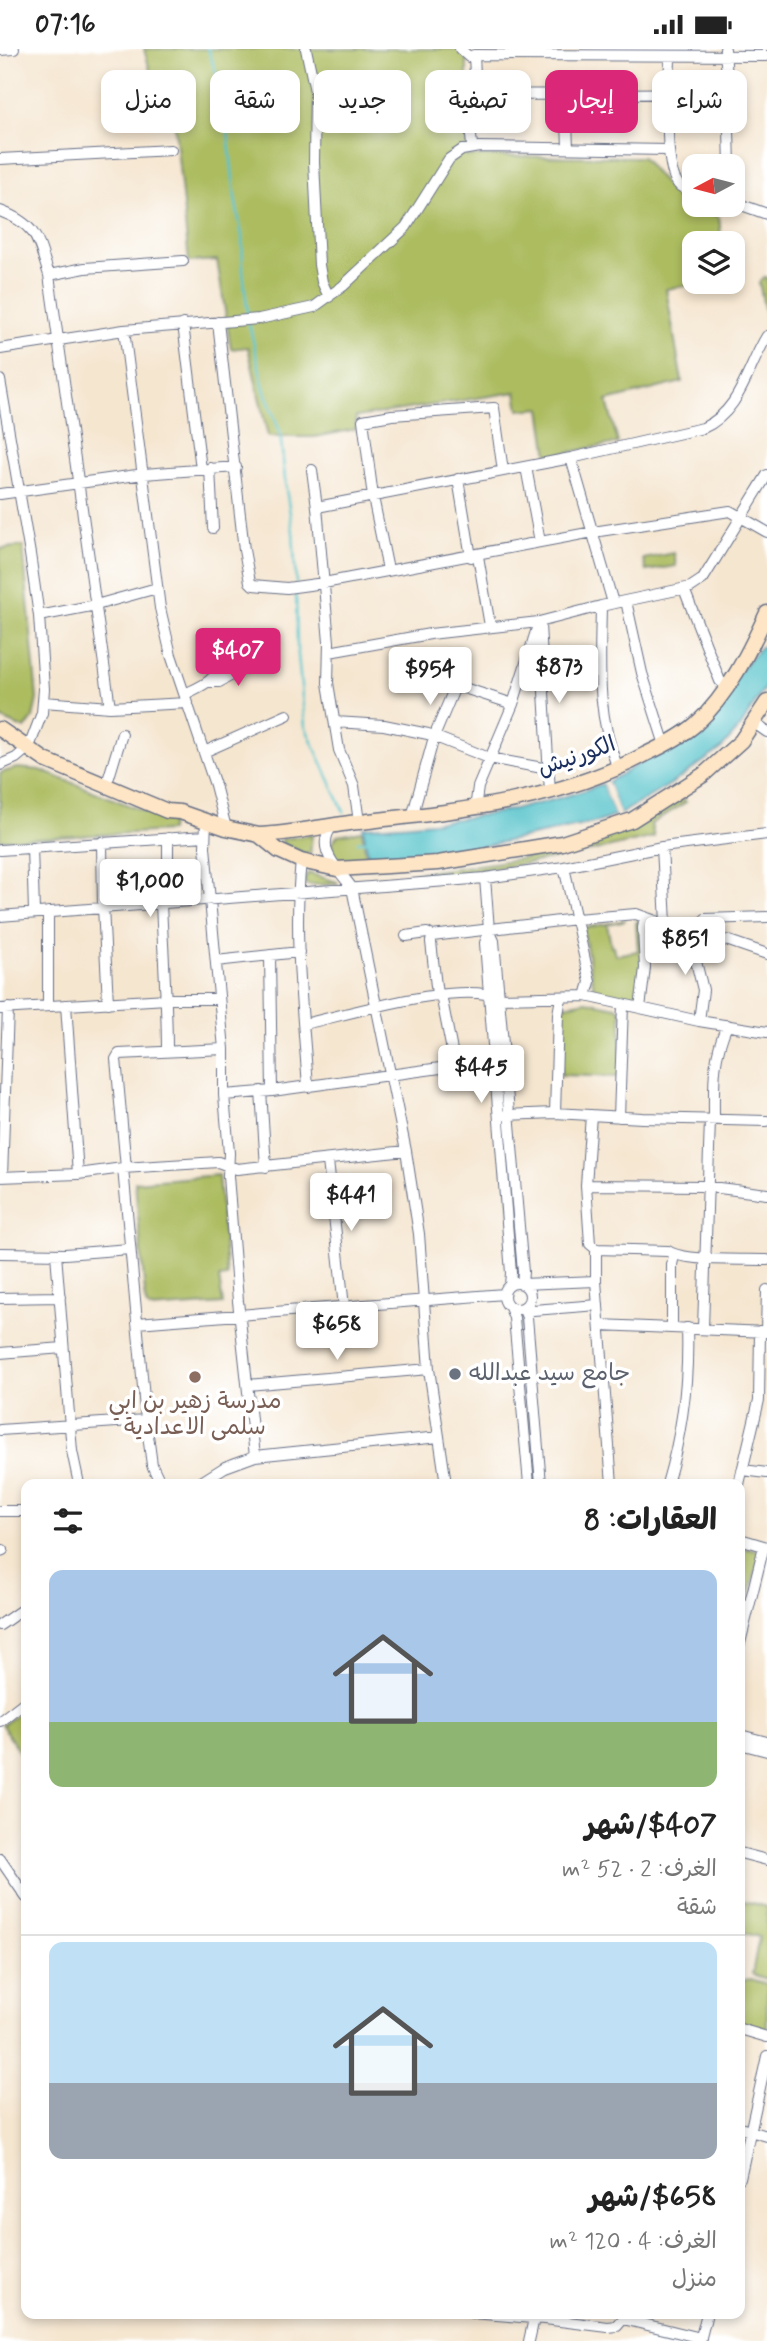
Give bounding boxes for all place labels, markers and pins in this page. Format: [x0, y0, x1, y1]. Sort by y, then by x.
pin: $407 [197, 629, 279, 688]
pin: $873 [518, 645, 600, 705]
pin: $954 [389, 647, 471, 707]
pin: $1,000 [93, 859, 207, 919]
pin: $851 [644, 918, 726, 977]
pin: $445 [440, 1045, 522, 1105]
pin: $441 [310, 1173, 392, 1233]
pin: $658 [296, 1303, 378, 1362]
place label: جامع سيد عبدالله [469, 1359, 630, 1389]
marker: جامع سيد عبدالله [447, 1366, 463, 1382]
marker: مدرسة زهير بن ابي سلمى الاعدادية [187, 1369, 203, 1385]
place label: مدرسة زهير بن ابي سلمى الاعدادية [108, 1387, 282, 1443]

